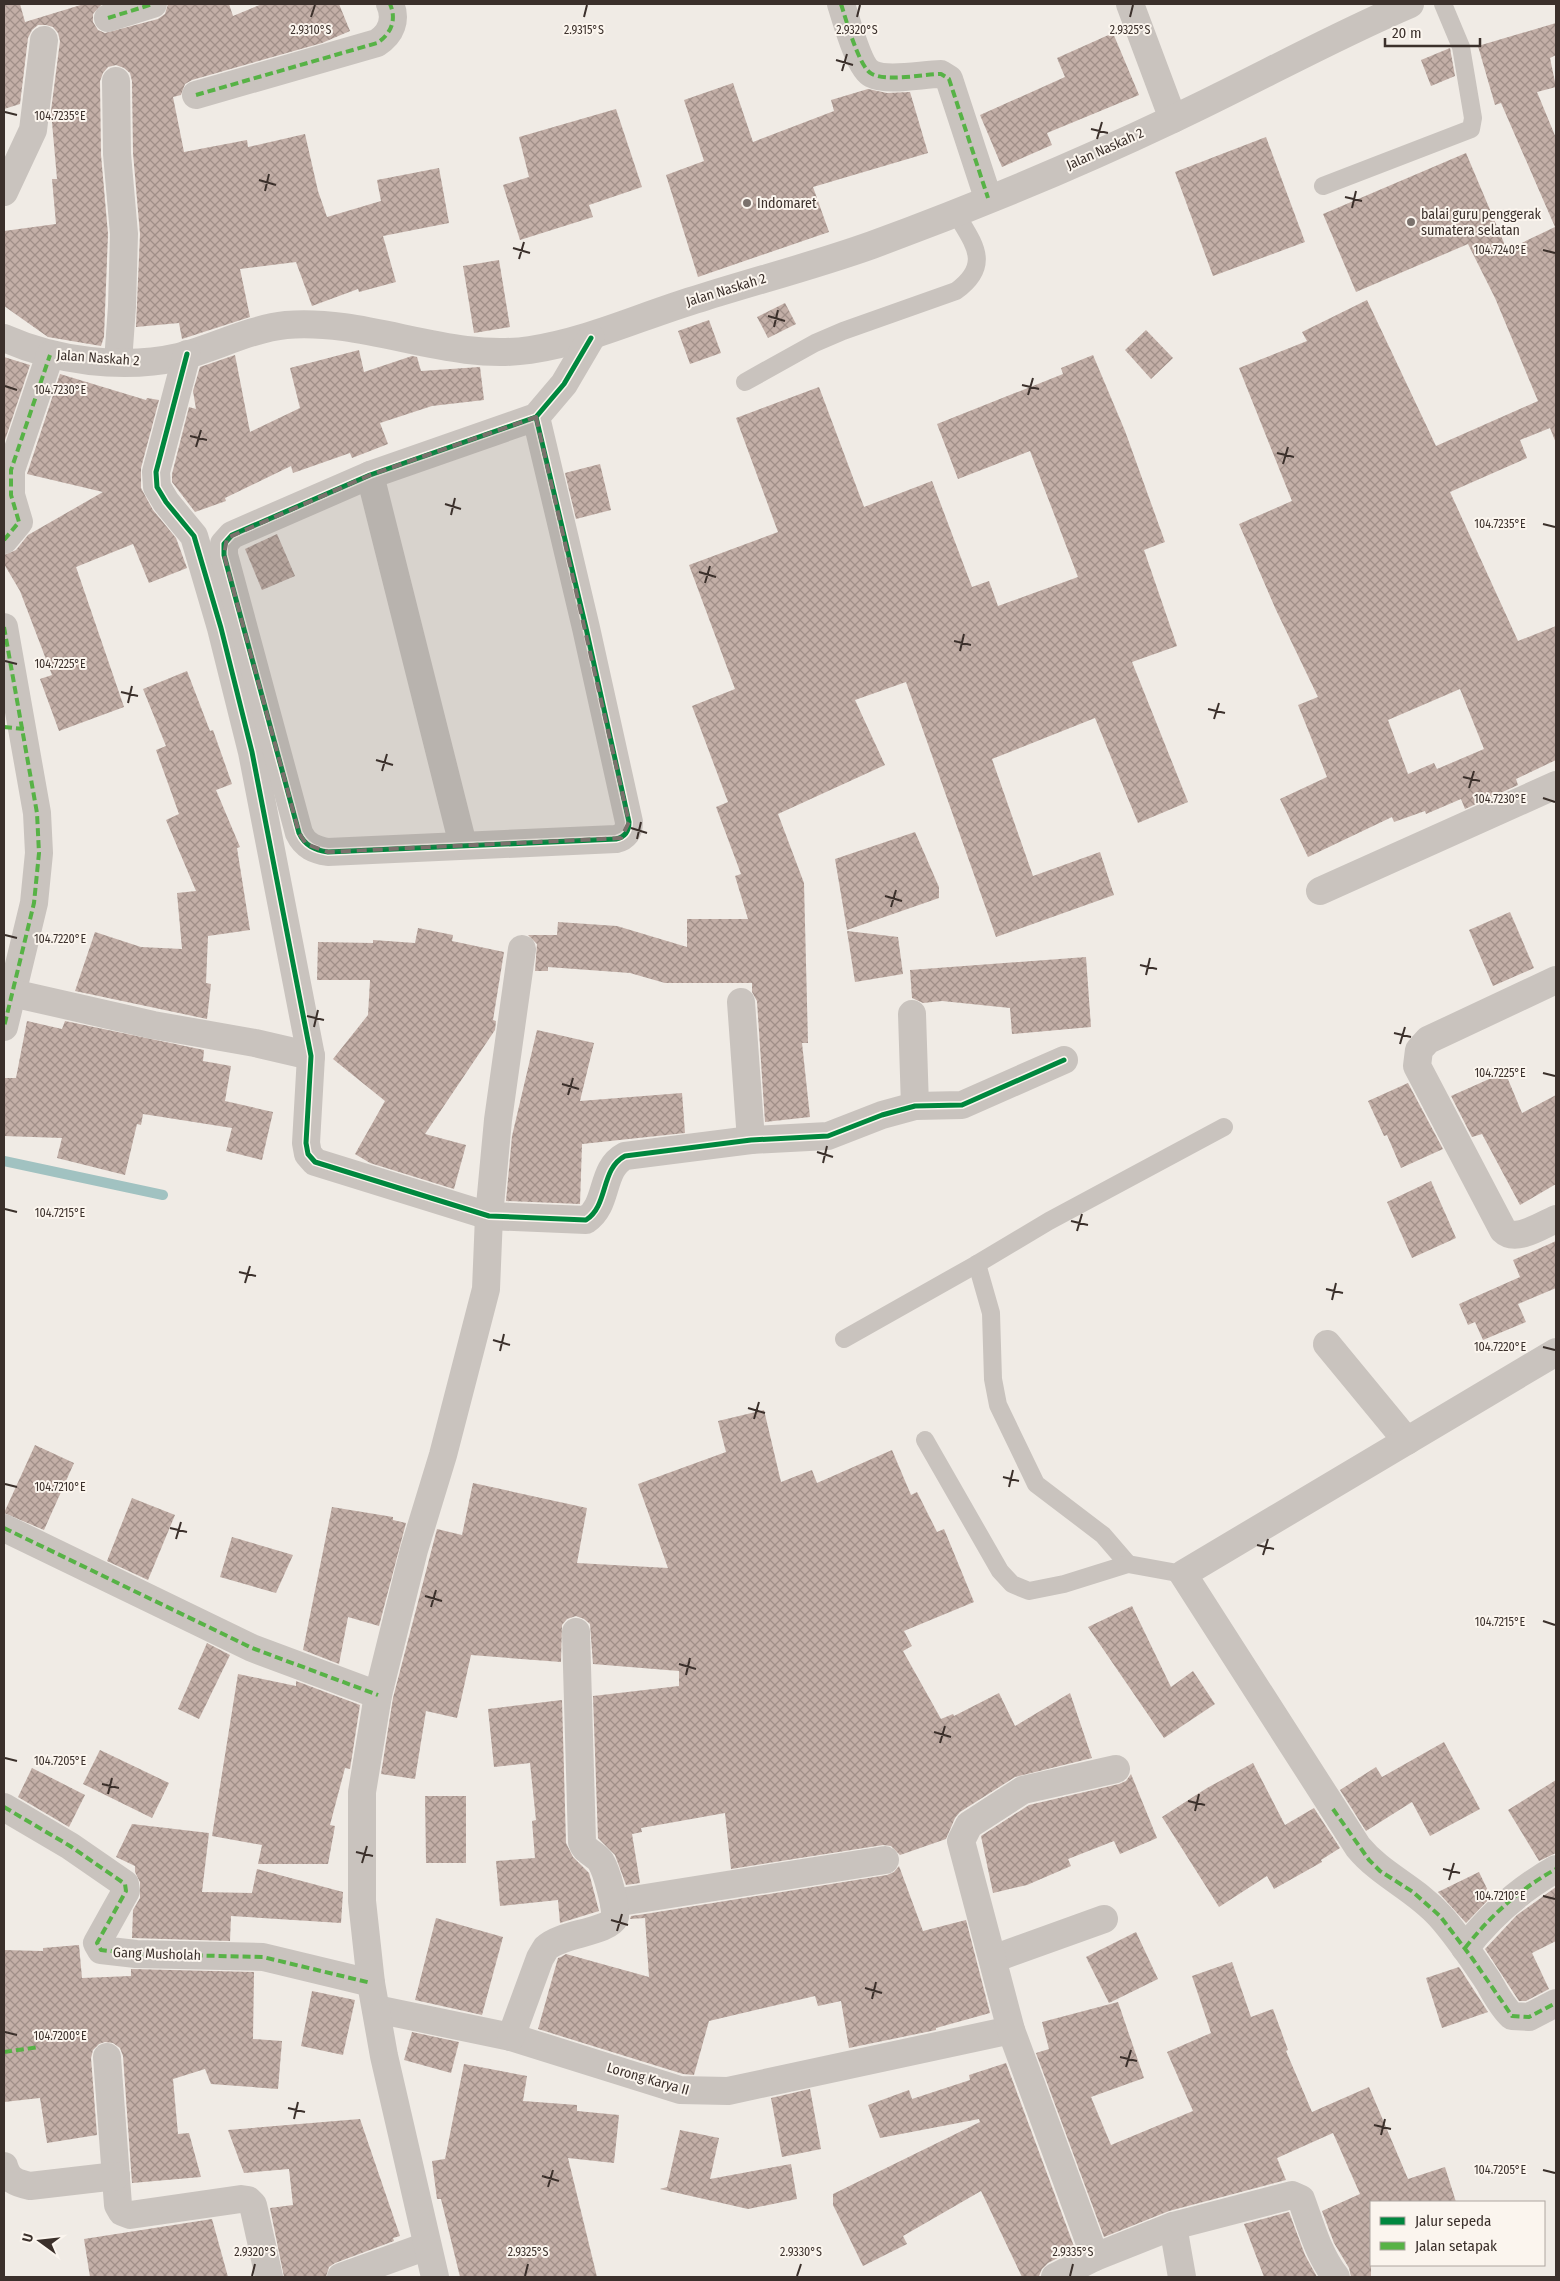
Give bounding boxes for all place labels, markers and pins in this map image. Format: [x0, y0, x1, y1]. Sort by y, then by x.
place label: Indomaret [757, 195, 817, 212]
marker: Indomaret [741, 197, 753, 209]
place label: balai guru penggerak sumatera selatan [1421, 206, 1542, 239]
marker: balai guru penggerak sumatera selatan [1405, 216, 1417, 228]

